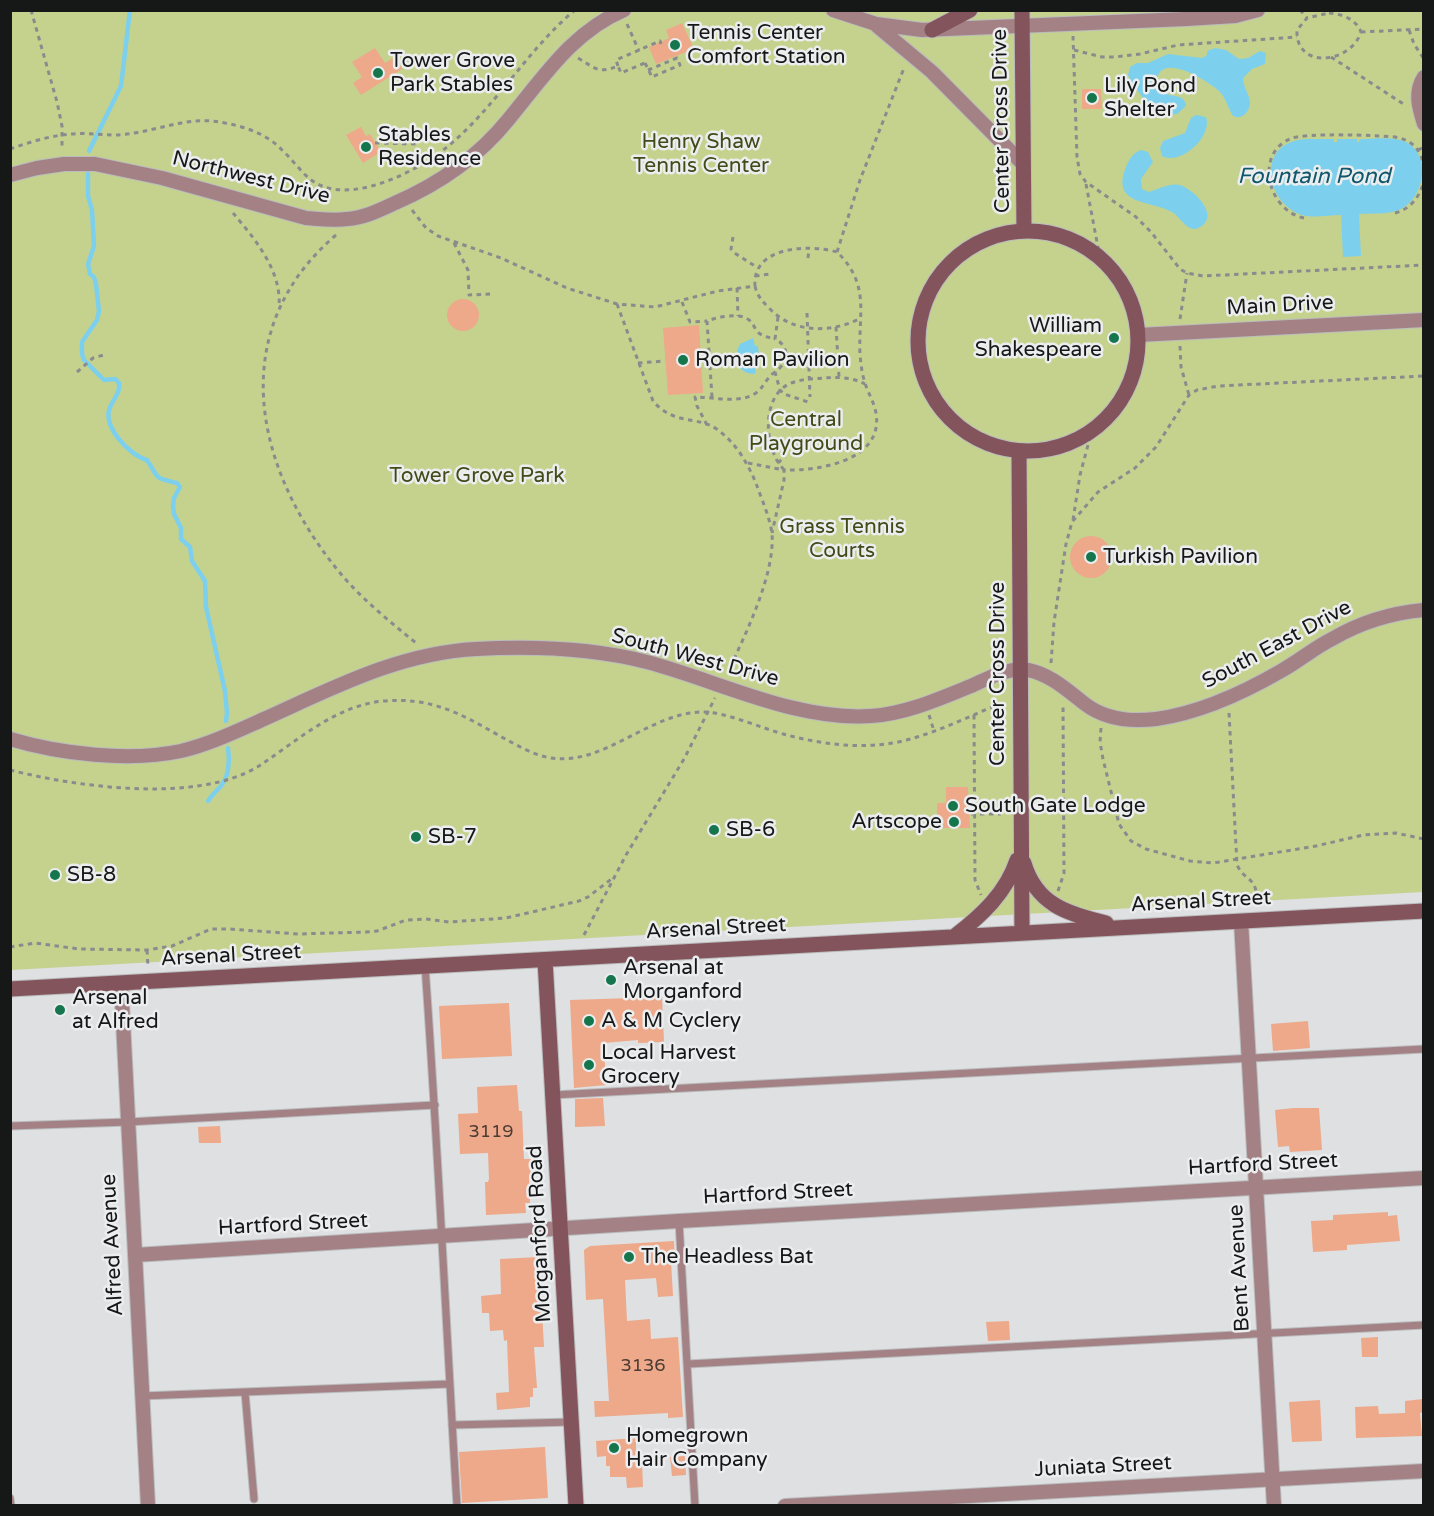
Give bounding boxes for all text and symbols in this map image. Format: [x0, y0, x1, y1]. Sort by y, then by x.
place label: Tennis Center Comfort Station [687, 20, 846, 70]
street label: Center Cross Drive [988, 29, 1016, 213]
marker: Tennis Center Comfort Station [668, 38, 682, 52]
place label: Tower Grove Park Stables [390, 48, 515, 98]
marker: Tower Grove Park Stables [371, 66, 385, 80]
place label: Lily Pond Shelter [1104, 73, 1196, 123]
marker: Lily Pond Shelter [1085, 91, 1099, 105]
place label: Stables Residence [378, 122, 481, 172]
park label: Henry Shaw Tennis Center [633, 129, 769, 179]
marker: Stables Residence [359, 140, 373, 154]
street label: Northwest Drive [170, 146, 332, 210]
water label: Fountain Pond [1238, 164, 1390, 190]
street label: Main Drive [1226, 291, 1334, 321]
place label: William Shakespeare [975, 313, 1102, 363]
marker: William Shakespeare [1107, 331, 1121, 345]
place label: Roman Pavilion [695, 347, 850, 373]
marker: Roman Pavilion [676, 353, 690, 367]
park label: Central Playground [749, 407, 863, 457]
park label: Tower Grove Park [389, 463, 565, 489]
park label: Grass Tennis Courts [779, 514, 905, 564]
place label: Turkish Pavilion [1103, 544, 1258, 570]
marker: Turkish Pavilion [1084, 550, 1098, 564]
street label: Center Cross Drive [985, 582, 1011, 766]
street label: South East Drive [1198, 595, 1356, 695]
street label: South West Drive [609, 624, 781, 692]
place label: South Gate Lodge [965, 793, 1146, 819]
marker: South Gate Lodge [946, 799, 960, 813]
place label: Artscope [851, 809, 942, 835]
marker: Artscope [947, 815, 961, 829]
place label: SB-6 [726, 817, 775, 843]
marker: SB-6 [707, 823, 721, 837]
place label: SB-7 [428, 824, 477, 850]
marker: SB-7 [409, 830, 423, 844]
place label: SB-8 [67, 862, 116, 888]
marker: SB-8 [48, 868, 62, 882]
street label: Arsenal Street [1130, 886, 1272, 918]
street label: Arsenal Street [645, 913, 787, 945]
street label: Arsenal Street [160, 940, 302, 972]
place label: Arsenal at Morganford [623, 955, 742, 1005]
marker: Arsenal at Morganford [604, 973, 618, 987]
place label: Arsenal at Alfred [72, 985, 159, 1035]
marker: Arsenal at Alfred [53, 1003, 67, 1017]
place label: A & M Cyclery [601, 1008, 741, 1034]
marker: A & M Cyclery [582, 1014, 596, 1028]
place label: Local Harvest Grocery [601, 1040, 736, 1090]
marker: Local Harvest Grocery [582, 1058, 596, 1072]
house number: 3119 [468, 1121, 514, 1143]
street label: Morganford Road [523, 1145, 557, 1323]
street label: Hartford Street [1187, 1148, 1339, 1182]
street label: Alfred Avenue [97, 1173, 129, 1317]
street label: Hartford Street [702, 1177, 854, 1211]
street label: Bent Avenue [1224, 1204, 1256, 1332]
street label: Hartford Street [217, 1208, 369, 1242]
place label: The Headless Bat [641, 1244, 813, 1270]
marker: The Headless Bat [622, 1250, 636, 1264]
house number: 3136 [620, 1355, 666, 1377]
place label: Homegrown Hair Company [626, 1423, 768, 1473]
marker: Homegrown Hair Company [607, 1441, 621, 1455]
street label: Juniata Street [1034, 1451, 1172, 1483]

